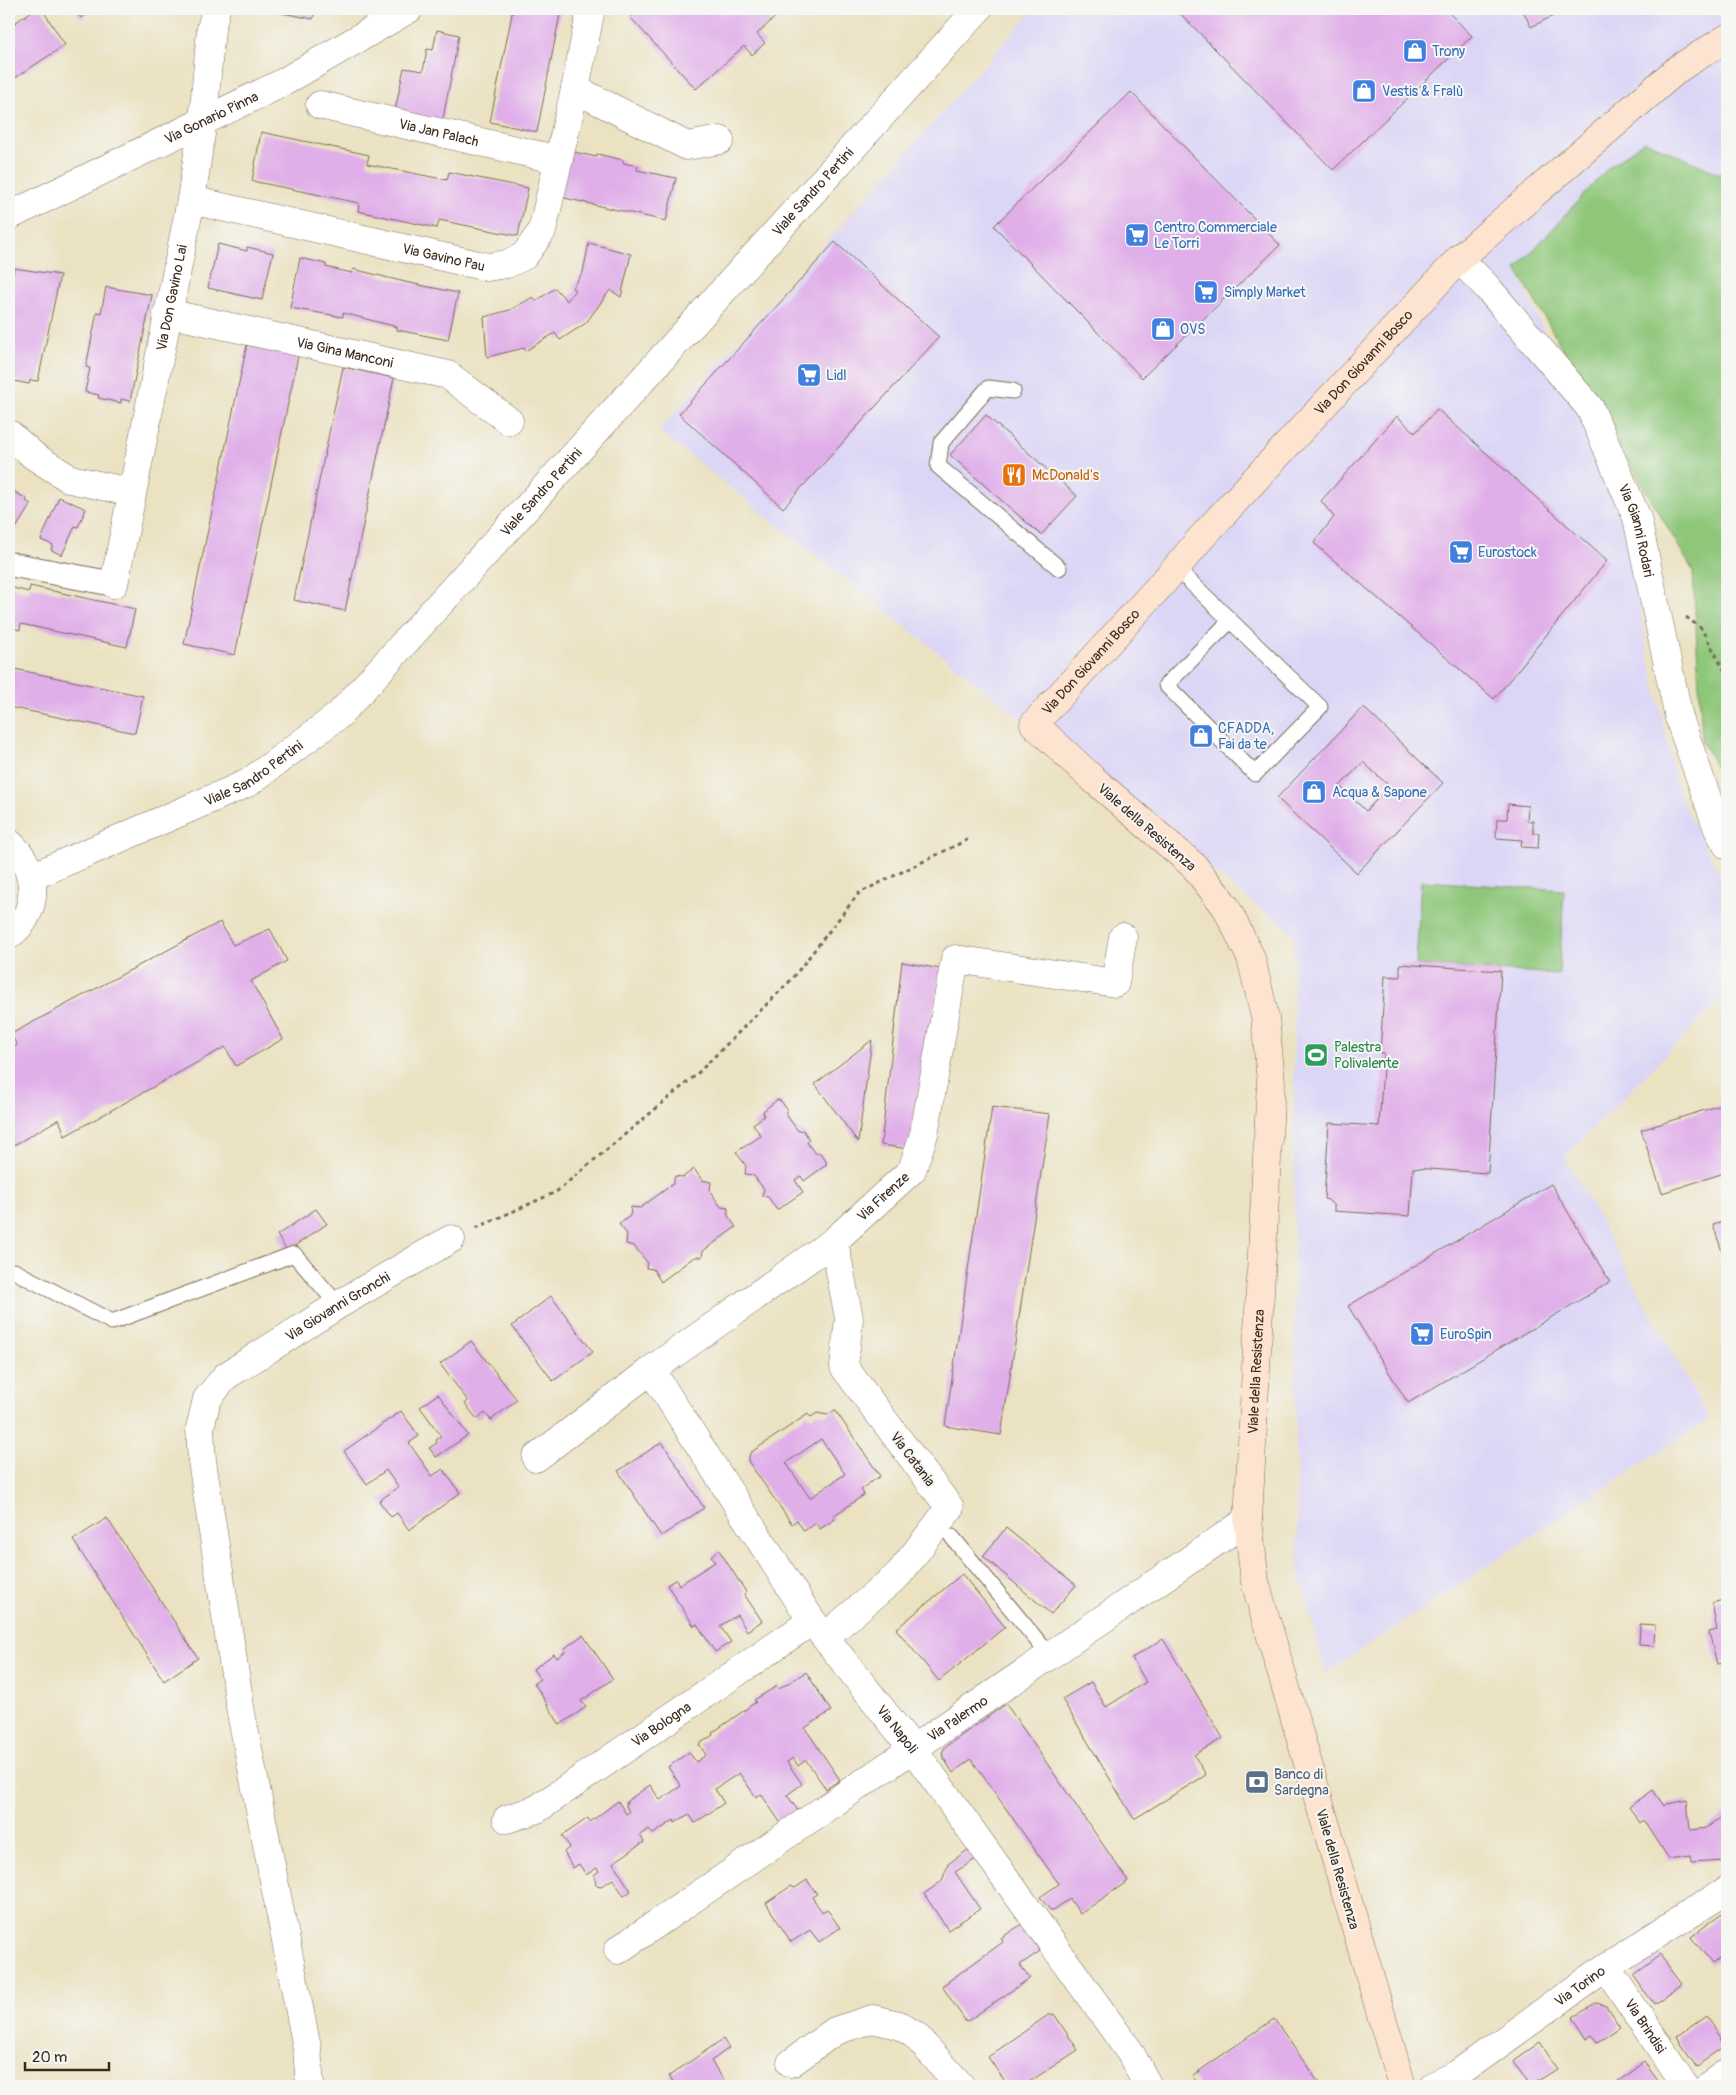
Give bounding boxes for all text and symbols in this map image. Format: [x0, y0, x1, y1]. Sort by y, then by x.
shop icon: Trony [1402, 38, 1428, 64]
place label: Trony [1432, 43, 1465, 60]
shop icon: Vestis & Fralù [1351, 78, 1377, 104]
place label: Vestis & Fralù [1382, 83, 1463, 100]
street label: Via Gonario Pinna [162, 88, 261, 148]
street label: Via Jan Palach [397, 115, 480, 150]
street label: Viale Sandro Pertini [769, 144, 858, 240]
place label: Centro Commerciale Le Torri [1154, 219, 1277, 252]
supermarket icon: Centro Commerciale Le Torri [1124, 222, 1150, 248]
street label: Via Gavino Pau [401, 240, 486, 275]
street label: Via Don Gavino Lai [153, 243, 191, 352]
supermarket icon: Simply Market [1193, 279, 1219, 305]
place label: Simply Market [1224, 284, 1306, 301]
street label: Via Don Giovanni Bosco [1311, 306, 1417, 419]
shop icon: OVS [1150, 316, 1176, 342]
place label: OVS [1180, 321, 1205, 338]
street label: Via Gina Manconi [295, 334, 395, 372]
supermarket icon: Lidl [796, 362, 822, 388]
place label: Lidl [826, 367, 847, 384]
street label: Viale Sandro Pertini [497, 444, 586, 540]
restaurant icon: McDonald's [1001, 462, 1027, 488]
place label: McDonald's [1032, 467, 1100, 484]
street label: Via Gianni Rodari [1614, 482, 1657, 579]
supermarket icon: Eurostock [1448, 539, 1474, 565]
place label: Eurostock [1478, 544, 1537, 561]
street label: Via Don Giovanni Bosco [1039, 605, 1144, 718]
place label: CFADDA, Fai da te [1218, 720, 1274, 753]
shop icon: CFADDA, Fai da te [1188, 723, 1214, 749]
street label: Viale Sandro Pertini [202, 737, 307, 810]
shop icon: Acqua & Sapone [1301, 779, 1327, 805]
street label: Viale della Resistenza [1094, 780, 1199, 875]
place label: Acqua & Sapone [1332, 784, 1427, 801]
place label: Palestra Polivalente [1334, 1039, 1399, 1072]
sports icon: Palestra Polivalente [1303, 1042, 1329, 1068]
street label: Via Firenze [854, 1169, 913, 1225]
street label: Via Giovanni Gronchi [283, 1268, 394, 1345]
street label: Viale della Resistenza [1245, 1309, 1268, 1434]
supermarket icon: EuroSpin [1409, 1321, 1435, 1347]
place label: EuroSpin [1440, 1326, 1492, 1343]
street label: Via Catania [887, 1429, 939, 1490]
street label: Via Palermo [924, 1692, 992, 1745]
street label: Via Bologna [628, 1698, 694, 1751]
street label: Via Napoli [873, 1702, 922, 1757]
place label: Banco di Sardegna [1274, 1766, 1329, 1799]
bank icon: Banco di Sardegna [1244, 1769, 1270, 1795]
street label: Viale della Resistenza [1312, 1807, 1363, 1931]
street label: Via Torino [1551, 1962, 1609, 2010]
street label: Via Brindisi [1621, 1996, 1670, 2057]
scale bar [25, 2040, 109, 2072]
text: 20 m [32, 2048, 67, 2067]

